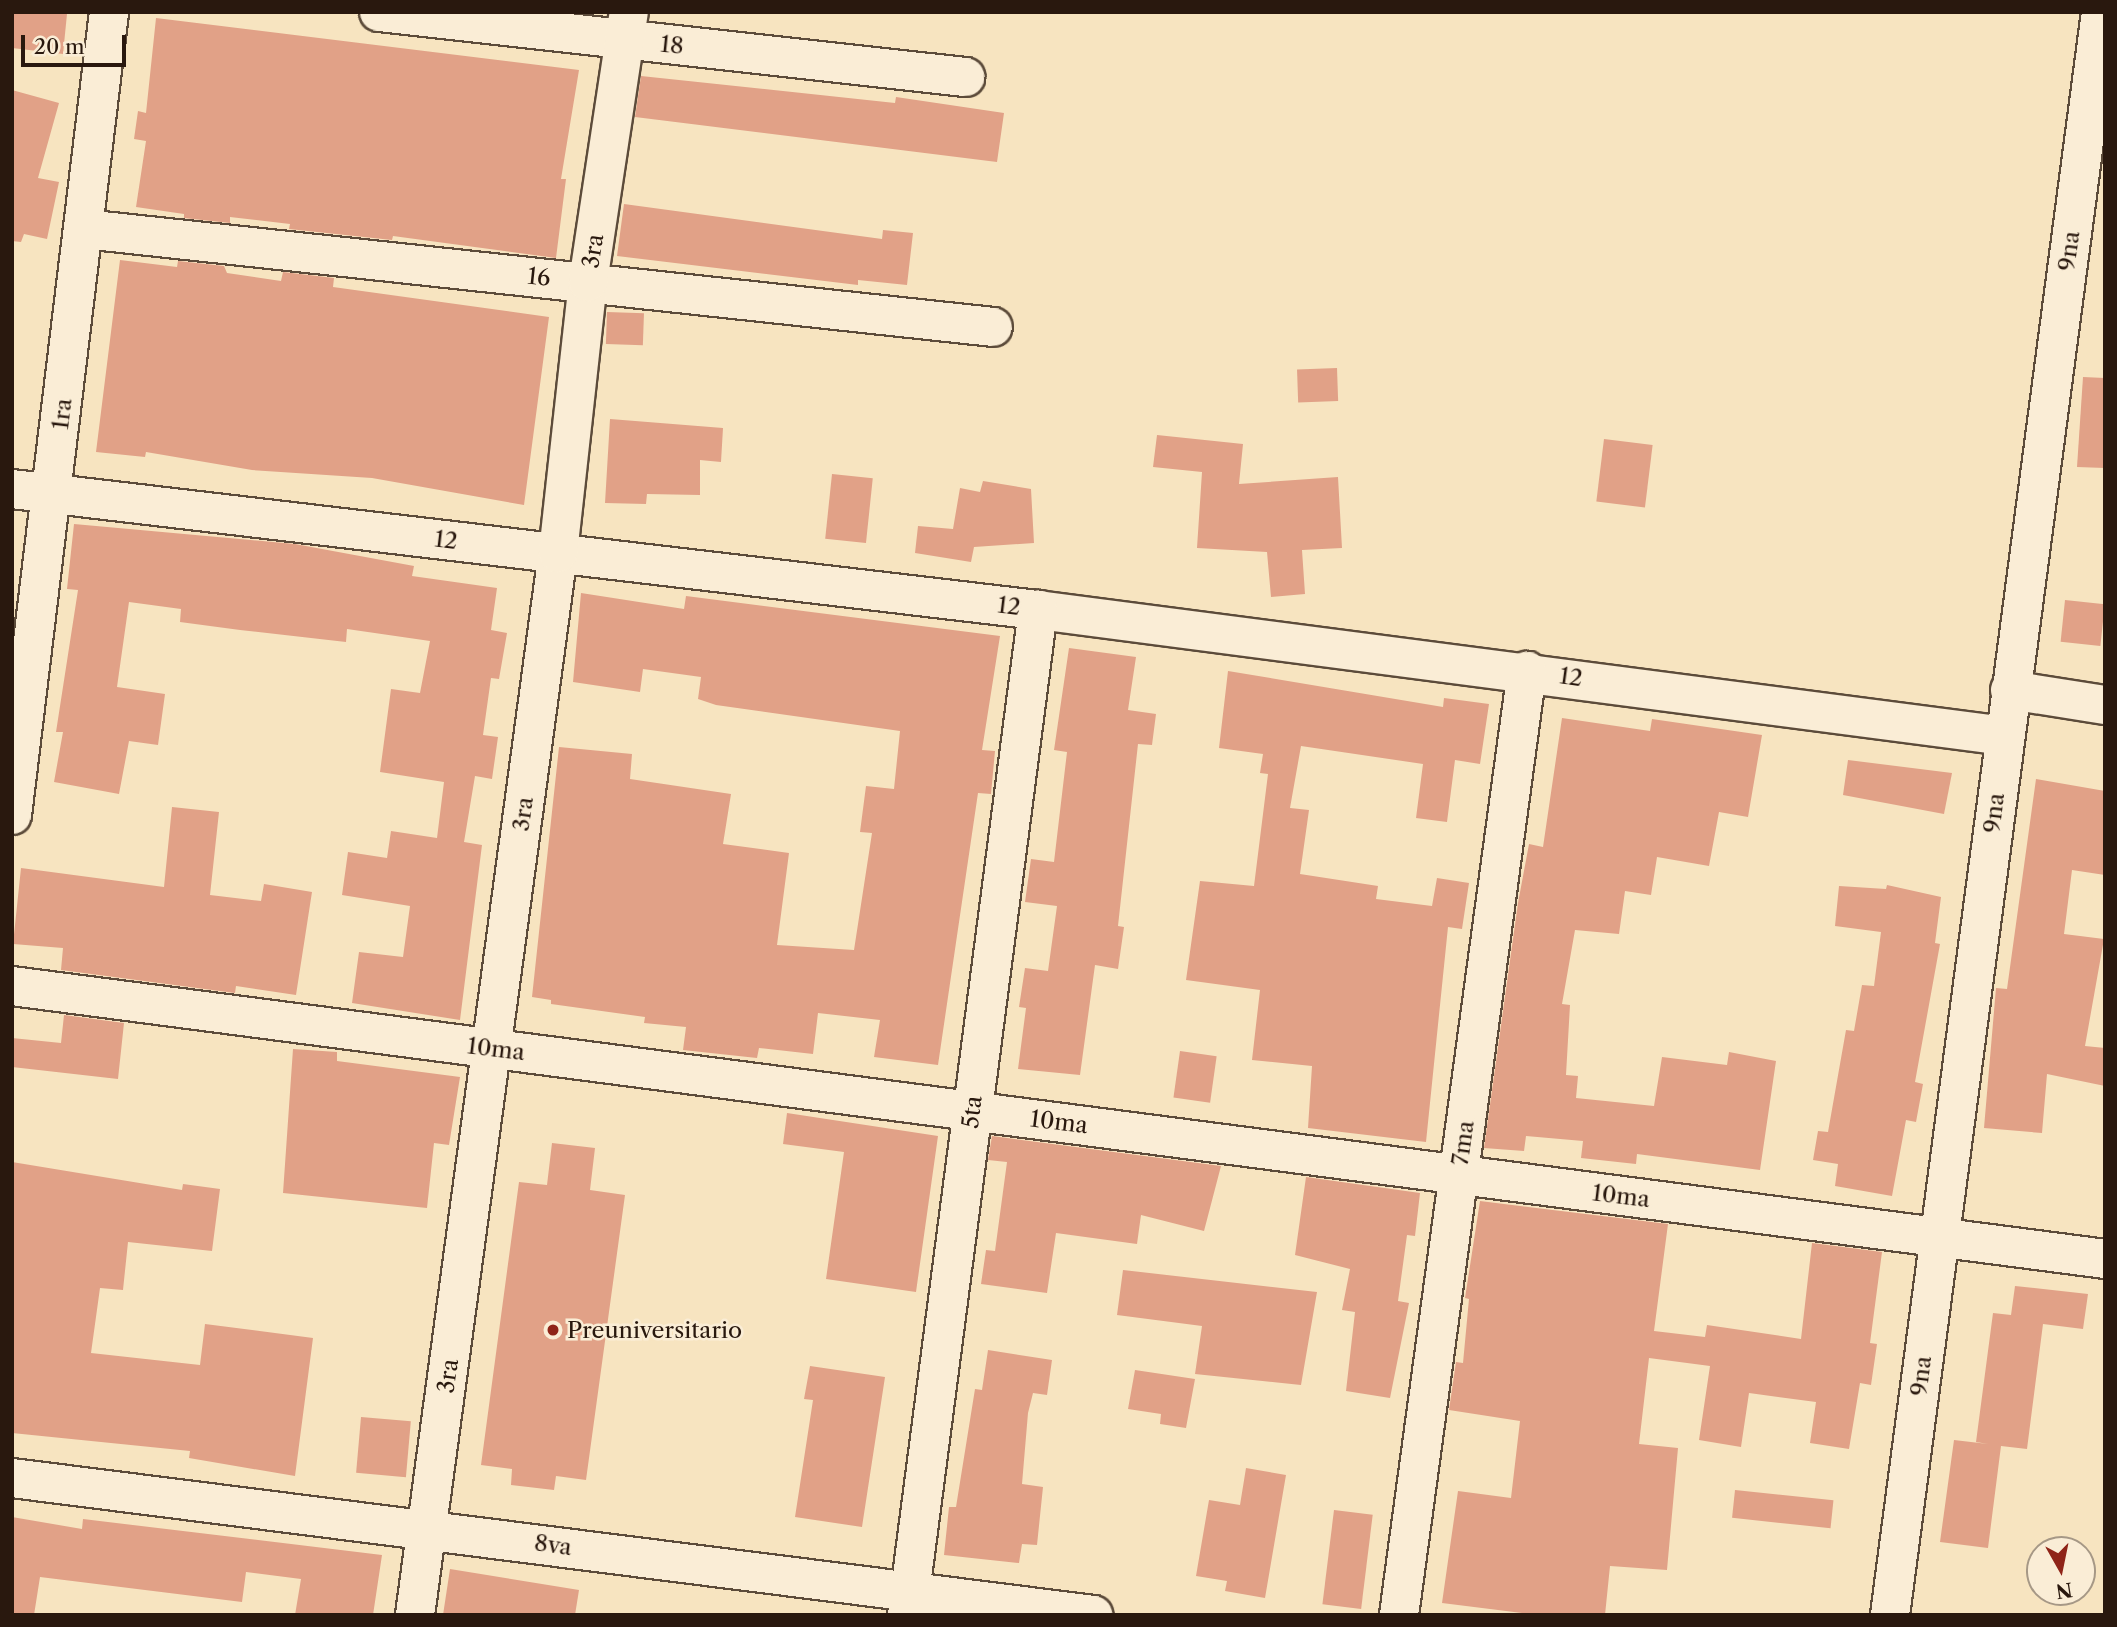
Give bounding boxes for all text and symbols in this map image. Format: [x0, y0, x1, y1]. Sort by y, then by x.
scale bar [24, 21, 130, 65]
street label: 18 [659, 30, 685, 60]
text: 20 m [34, 34, 85, 59]
street label: 9na [2053, 229, 2085, 273]
street label: 3ra [577, 232, 609, 270]
street label: 16 [526, 262, 552, 292]
street label: 1ra [46, 397, 78, 431]
street label: 12 [433, 525, 459, 555]
street label: 12 [996, 591, 1022, 621]
street label: 12 [1558, 662, 1584, 692]
street label: 9na [1978, 791, 2010, 835]
street label: 3ra [507, 795, 539, 833]
street label: 10ma [466, 1032, 526, 1066]
street label: 5ta [956, 1094, 988, 1130]
street label: 10ma [1029, 1105, 1089, 1139]
street label: 7ma [1446, 1119, 1480, 1167]
street label: 10ma [1591, 1179, 1651, 1213]
place label: Preuniversitario [567, 1316, 742, 1344]
marker: Preuniversitario [545, 1322, 561, 1338]
street label: 9na [1905, 1354, 1937, 1398]
street label: 3ra [432, 1357, 464, 1395]
street label: 8va [532, 1529, 574, 1561]
north arrow [2026, 1536, 2096, 1606]
text: N [2054, 1578, 2074, 1603]

